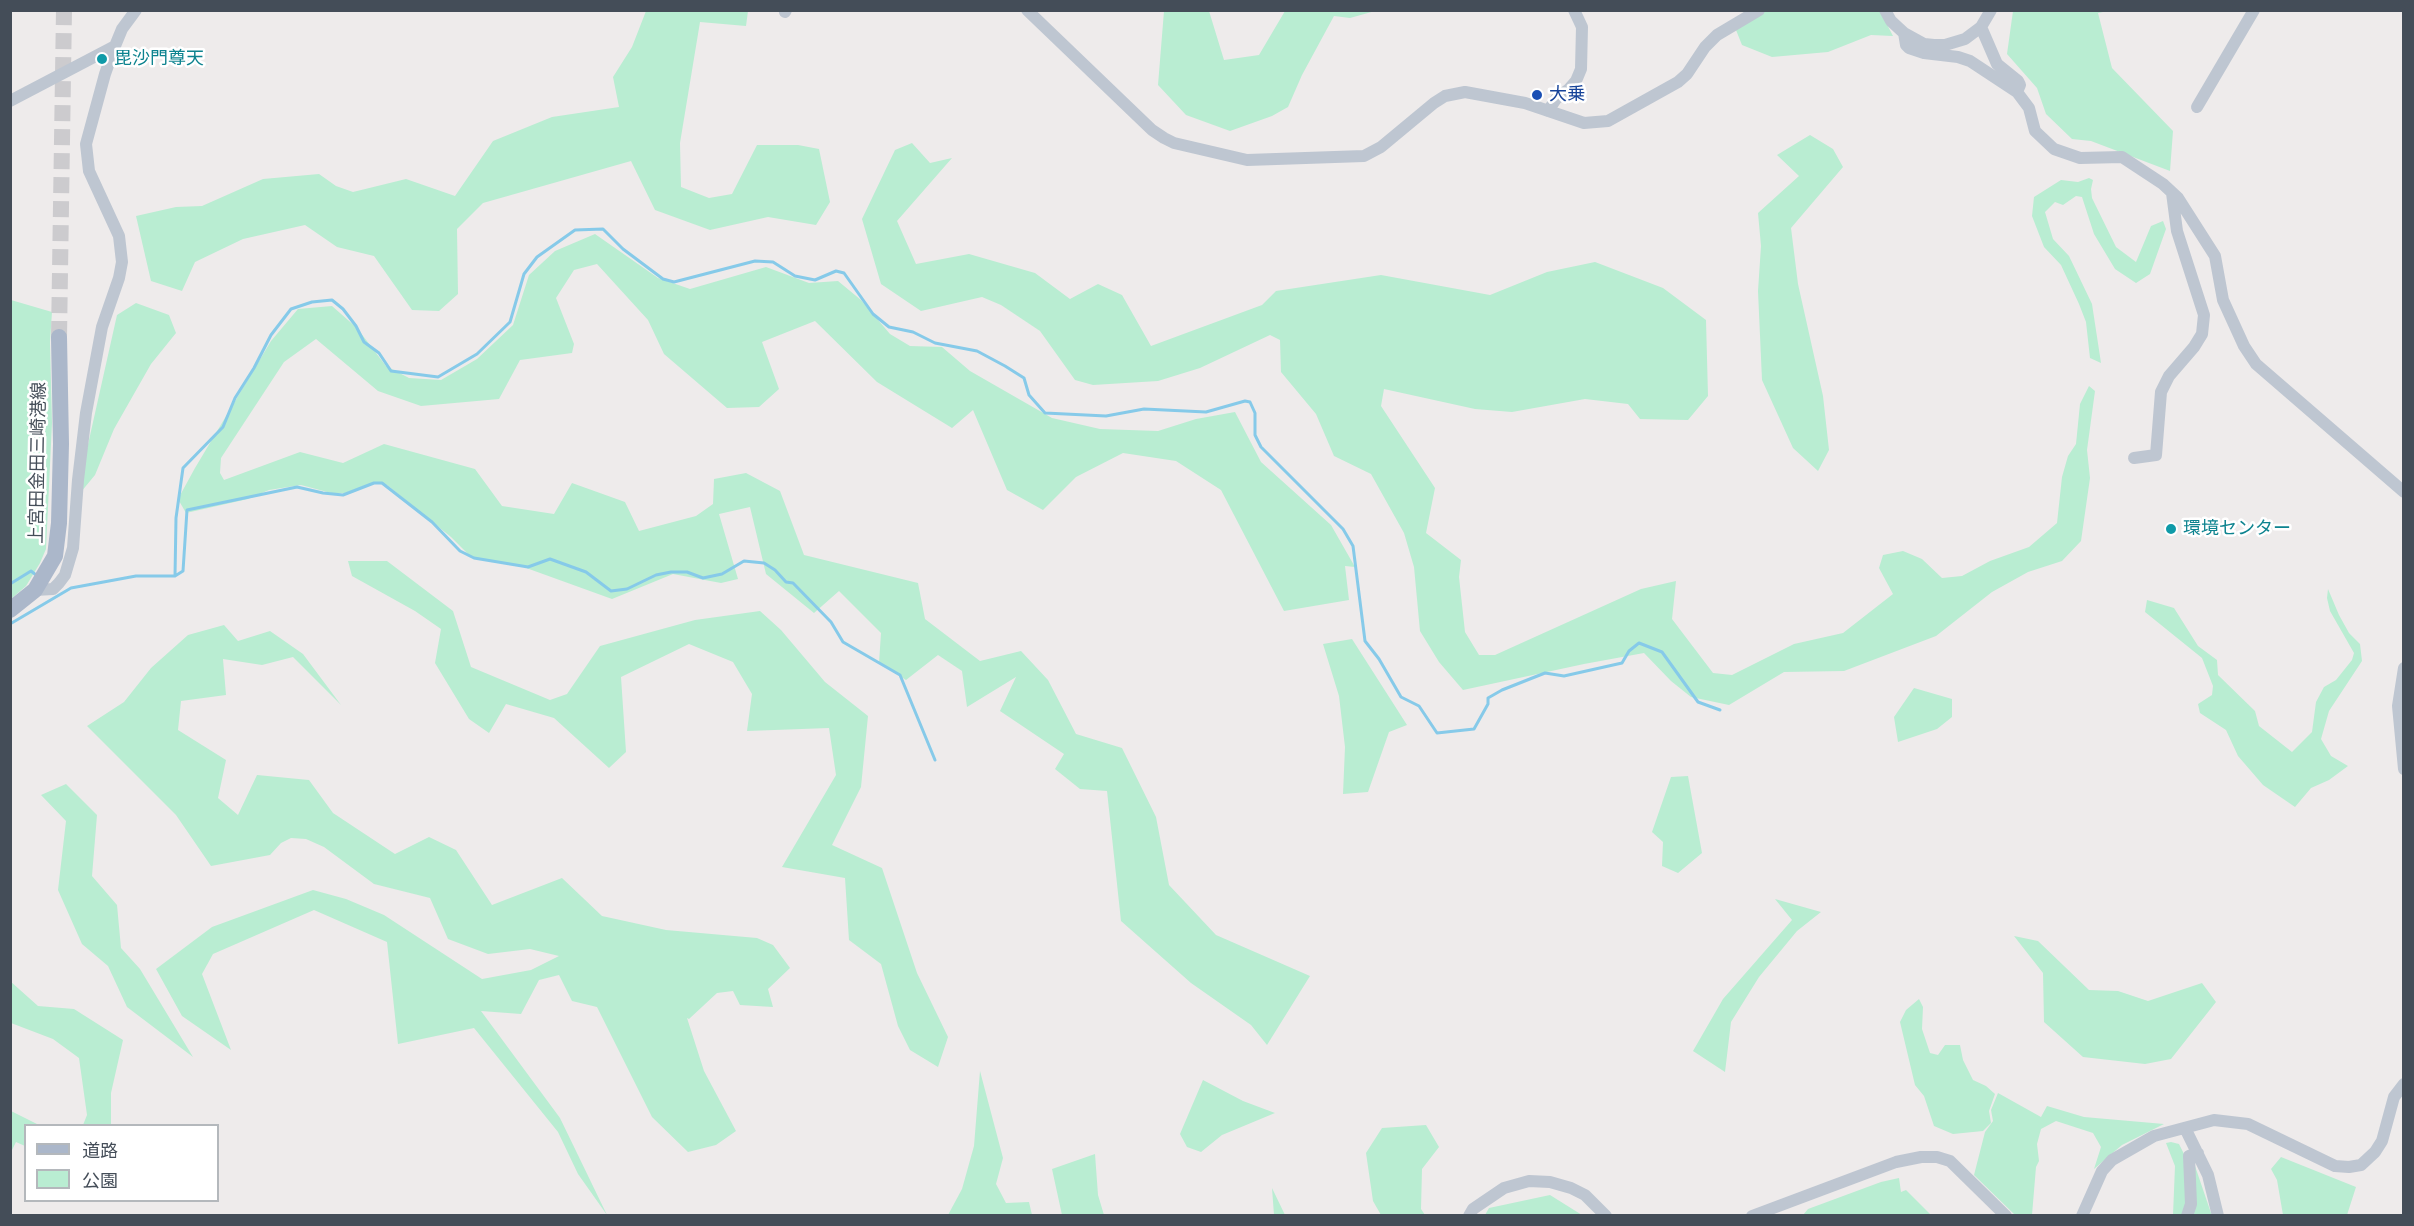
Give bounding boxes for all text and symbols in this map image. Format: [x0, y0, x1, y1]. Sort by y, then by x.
place label: 毘沙門尊天 [114, 48, 204, 70]
marker: 毘沙門尊天 [95, 52, 109, 66]
place label: 大乗 [1549, 84, 1585, 106]
marker: 大乗 [1530, 88, 1544, 102]
street label: 上宮田金田三崎港線 [26, 382, 50, 544]
place label: 環境センター [2183, 518, 2291, 540]
marker: 環境センター [2164, 522, 2178, 536]
legend [24, 1124, 219, 1202]
text: 道路 [82, 1139, 118, 1162]
text: 公園 [82, 1169, 118, 1192]

